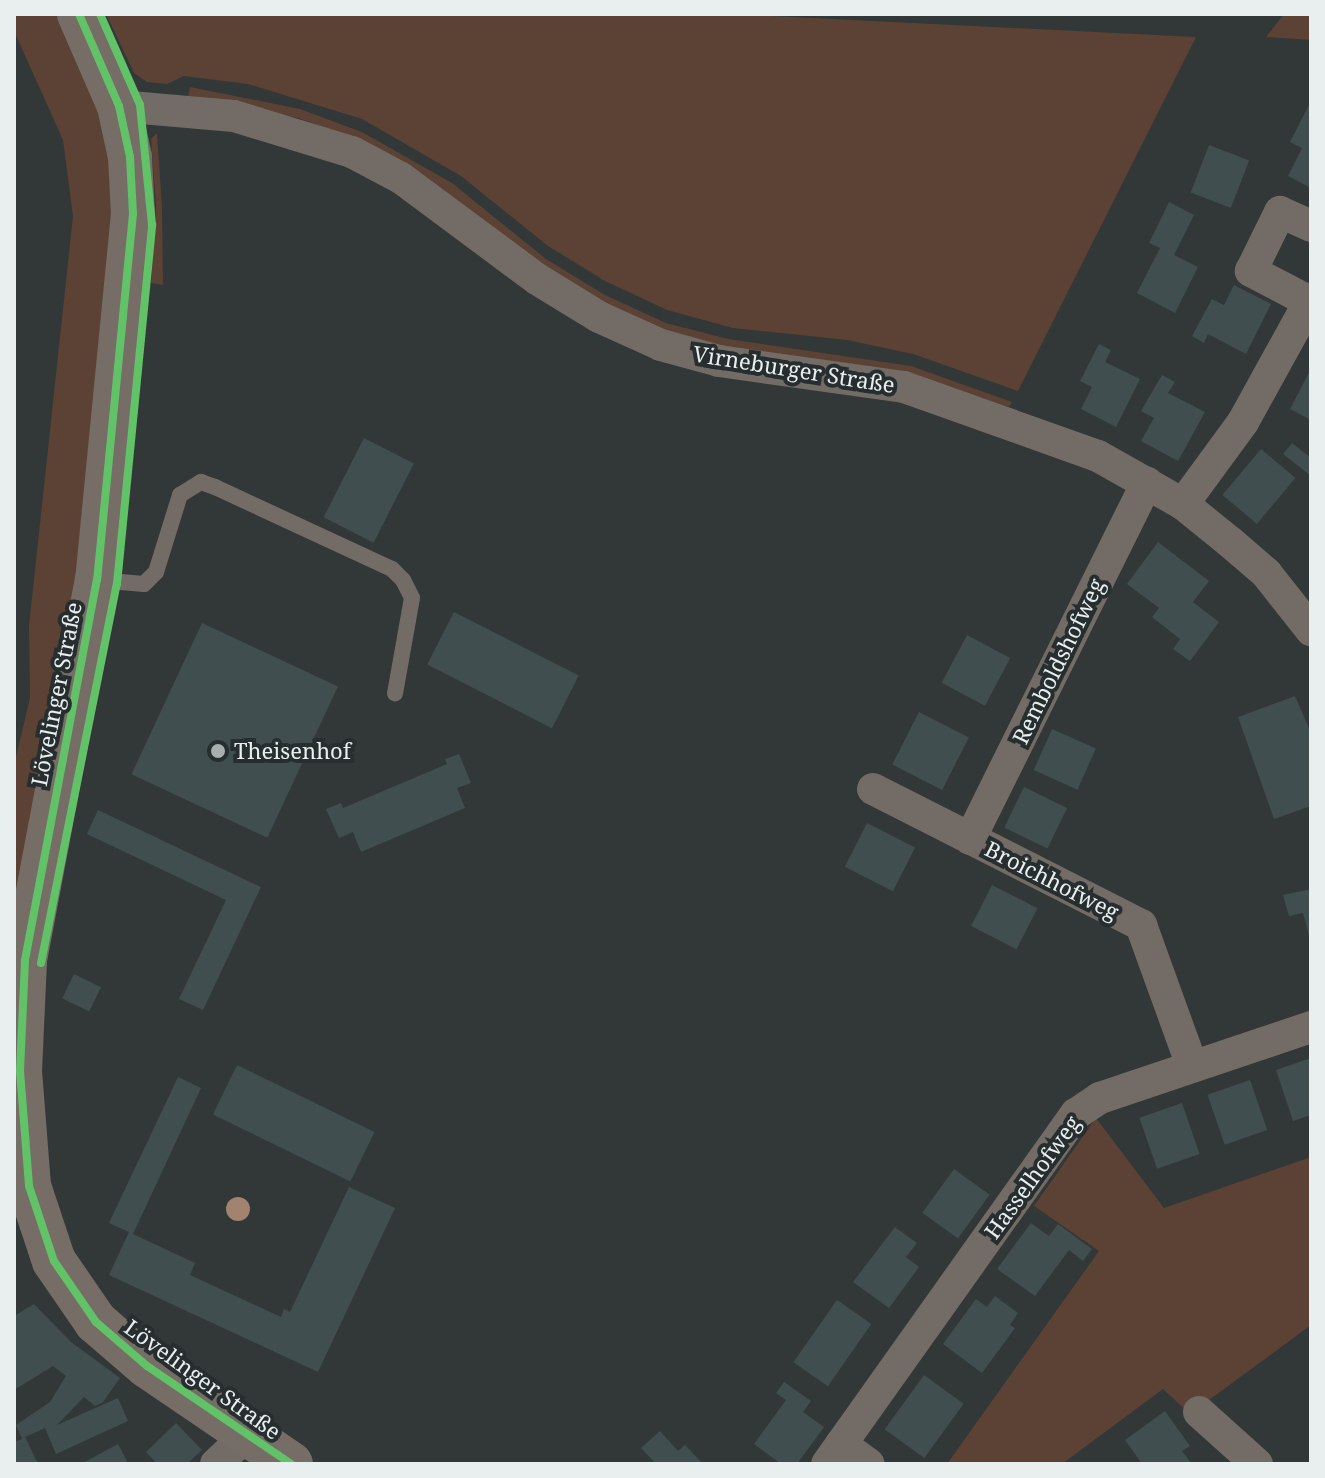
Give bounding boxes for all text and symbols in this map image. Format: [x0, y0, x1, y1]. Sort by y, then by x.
street label: Virneburger Straße [691, 340, 897, 398]
street label: Remboldshofweg [1007, 574, 1109, 748]
street label: Lövelinger Straße [25, 600, 87, 788]
place label: Theisenhof [234, 738, 351, 764]
marker: Theisenhof [209, 742, 227, 760]
street label: Broichhofweg [981, 835, 1123, 925]
street label: Hasselhofweg [979, 1110, 1085, 1244]
street label: Lövelinger Straße [120, 1313, 286, 1445]

